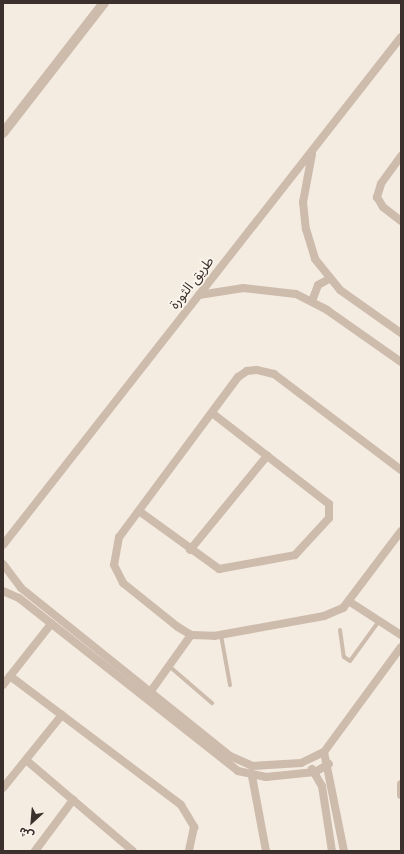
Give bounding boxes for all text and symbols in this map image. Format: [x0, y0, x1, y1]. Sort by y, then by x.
street label: طريق الثورة [166, 253, 218, 313]
north arrow [12, 802, 52, 842]
text: ش [17, 824, 36, 842]

